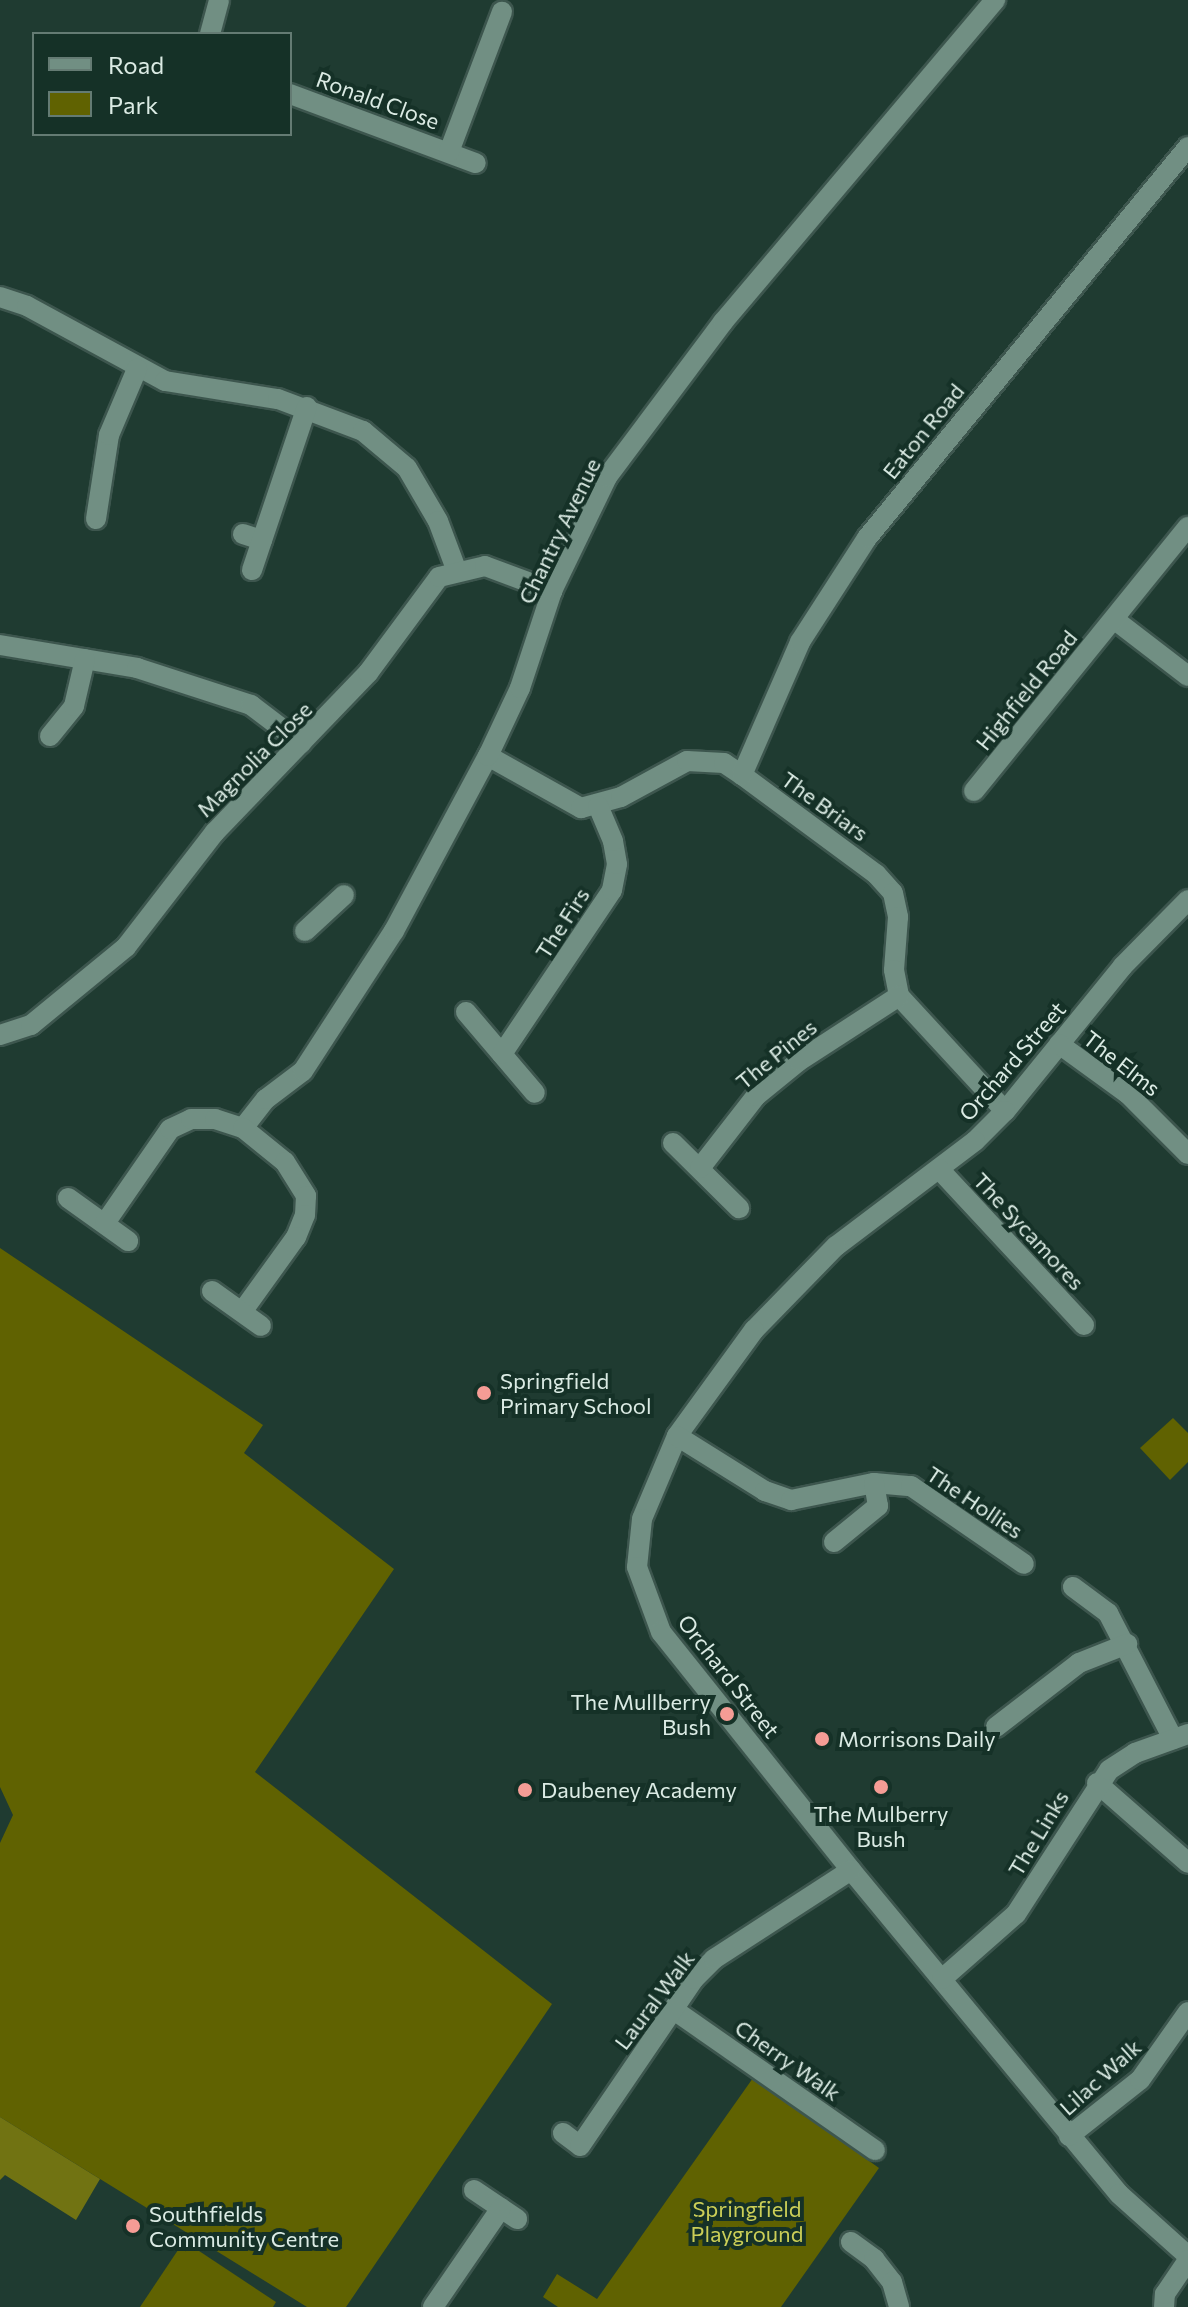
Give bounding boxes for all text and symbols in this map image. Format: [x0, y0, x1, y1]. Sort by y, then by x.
legend [32, 32, 292, 136]
text: Road [108, 50, 164, 79]
street label: Ronald Close [313, 66, 443, 134]
text: Park [108, 90, 158, 119]
street label: Eaton Road [877, 378, 969, 484]
street label: Chantry Avenue [512, 454, 606, 608]
street label: Highfield Road [970, 625, 1082, 755]
street label: Magnolia Close [191, 696, 317, 822]
street label: The Briars [776, 766, 874, 846]
street label: The Firs [529, 883, 595, 963]
street label: Orchard Street [953, 996, 1071, 1126]
street label: The Pines [730, 1013, 822, 1095]
street label: The Elms [1078, 1025, 1166, 1101]
street label: The Sycamores [968, 1167, 1090, 1295]
place label: Springfield Primary School [500, 1367, 652, 1418]
marker: Springfield Primary School [475, 1384, 493, 1402]
street label: The Hollies [922, 1460, 1028, 1544]
street label: Orchard Street [673, 1609, 785, 1743]
place label: The Mullberry Bush [570, 1688, 711, 1740]
marker: The Mullberry Bush [718, 1705, 736, 1723]
place label: Morrisons Daily [838, 1726, 996, 1752]
marker: Morrisons Daily [813, 1730, 831, 1748]
place label: Daubeney Academy [541, 1777, 737, 1803]
marker: The Mulberry Bush [872, 1778, 890, 1796]
marker: Daubeney Academy [516, 1781, 534, 1799]
street label: The Links [1002, 1785, 1074, 1881]
place label: The Mulberry Bush [814, 1800, 948, 1852]
street label: Laural Walk [608, 1946, 700, 2054]
street label: Cherry Walk [730, 2014, 846, 2106]
street label: Lilac Walk [1054, 2033, 1146, 2121]
park label: Springfield Playground [691, 2195, 803, 2246]
place label: Southfields Community Centre [149, 2200, 339, 2252]
marker: Southfields Community Centre [124, 2217, 142, 2235]

